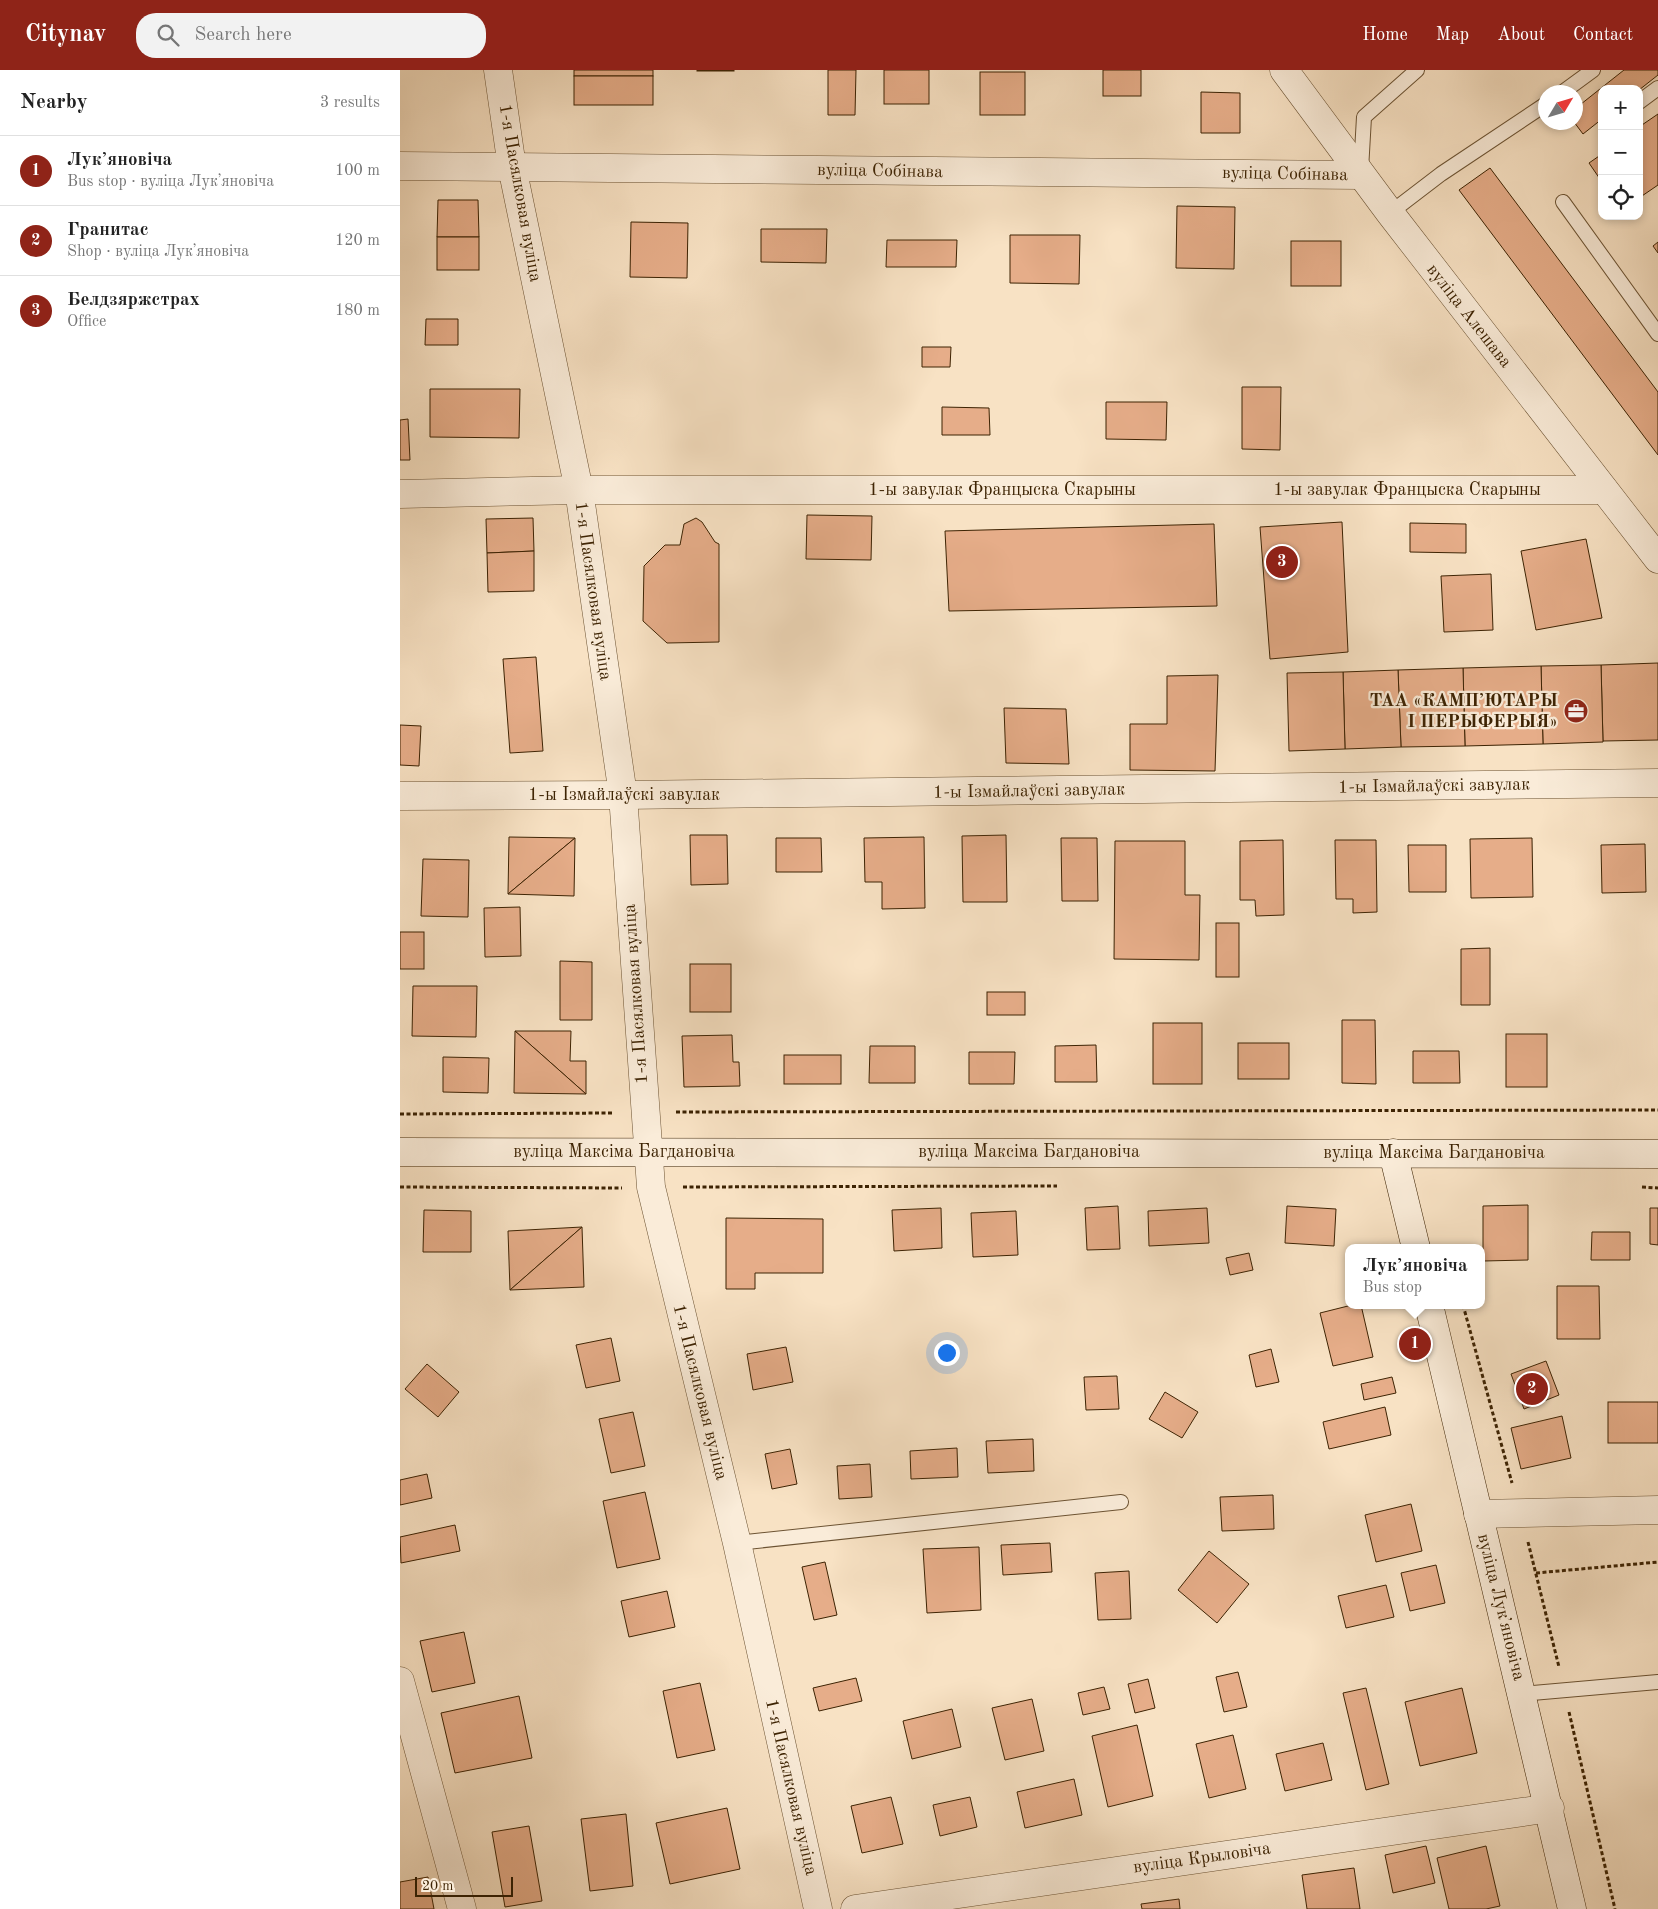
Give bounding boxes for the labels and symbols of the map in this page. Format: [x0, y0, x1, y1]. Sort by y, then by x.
north arrow [1538, 85, 1583, 130]
street label: 1-я Пасялковая вуліца [495, 102, 545, 284]
street label: вуліца Собінава [817, 161, 943, 181]
street label: вуліца Собінава [1222, 164, 1348, 184]
street label: вуліца Алешава [1423, 261, 1515, 371]
street label: 1-ы завулак Францыска Скарыны [868, 481, 1136, 499]
street label: 1-ы завулак Францыска Скарыны [1273, 481, 1541, 499]
street label: 1-я Пасялковая вуліца [572, 500, 614, 682]
pin: 3 [1266, 543, 1298, 581]
place label: ТАА «КАМПʼЮТАРЫ I ПЕРЫФЕРЫЯ» [1370, 692, 1558, 731]
office icon: ТАА «КАМПʼЮТАРЫ I ПЕРЫФЕРЫЯ» [1563, 698, 1589, 724]
street label: 1-ы Ізмайлаўскі завулак [1338, 775, 1530, 797]
street label: 1-ы Ізмайлаўскі завулак [933, 780, 1125, 802]
street label: 1-ы Ізмайлаўскі завулак [528, 786, 720, 804]
street label: 1-я Пасялковая вуліца [621, 903, 651, 1085]
street label: вуліца Максіма Багдановіча [513, 1143, 735, 1161]
street label: вуліца Максіма Багдановіча [918, 1143, 1140, 1161]
street label: вуліца Максіма Багдановіча [1323, 1144, 1545, 1162]
street label: 1-я Пасялковая вуліца [669, 1302, 731, 1482]
pin: 1 [1399, 1325, 1431, 1363]
your location [934, 1340, 960, 1366]
pin: 2 [1516, 1370, 1548, 1408]
street label: вуліца Лукʼяновіча [1474, 1532, 1528, 1682]
street label: 1-я Пасялковая вуліца [762, 1697, 820, 1877]
street label: вуліца Крыловіча [1132, 1839, 1272, 1877]
scale bar [415, 1874, 512, 1897]

